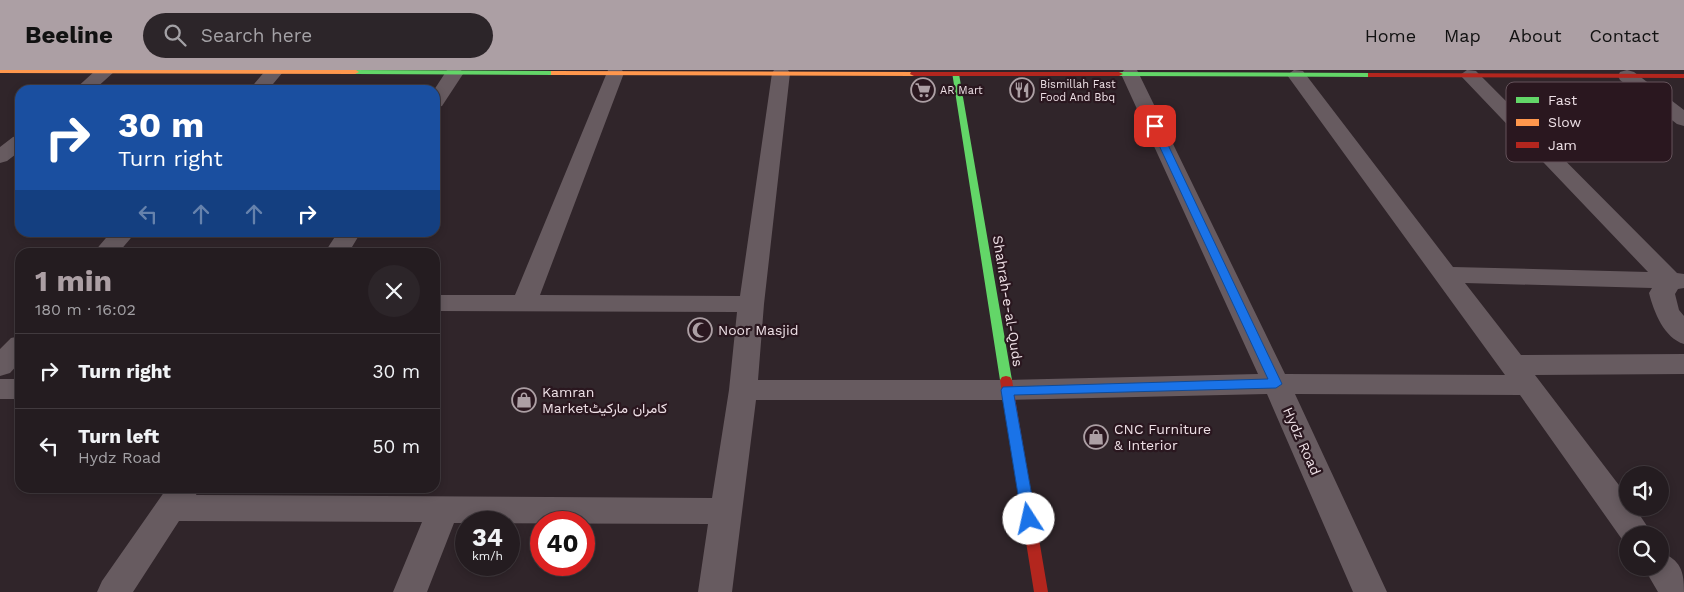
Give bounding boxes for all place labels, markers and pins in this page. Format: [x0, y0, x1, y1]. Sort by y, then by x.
supermarket icon: AR Mart [910, 77, 936, 103]
restaurant icon: Bismillah Fast Food And Bbq [1009, 77, 1035, 103]
place label: Bismillah Fast Food And Bbq [1040, 78, 1116, 104]
place label: AR Mart [940, 84, 983, 97]
pin [1134, 105, 1176, 147]
mosque icon: Noor Masjid [687, 317, 713, 343]
place label: Noor Masjid [718, 322, 799, 338]
place label: Kamran Marketکامران مارکیٹ [542, 384, 667, 417]
shop icon: Kamran Marketکامران مارکیٹ [511, 387, 537, 413]
place label: CNC Furniture & Interior [1114, 421, 1211, 453]
shop icon: CNC Furniture & Interior [1083, 424, 1109, 450]

